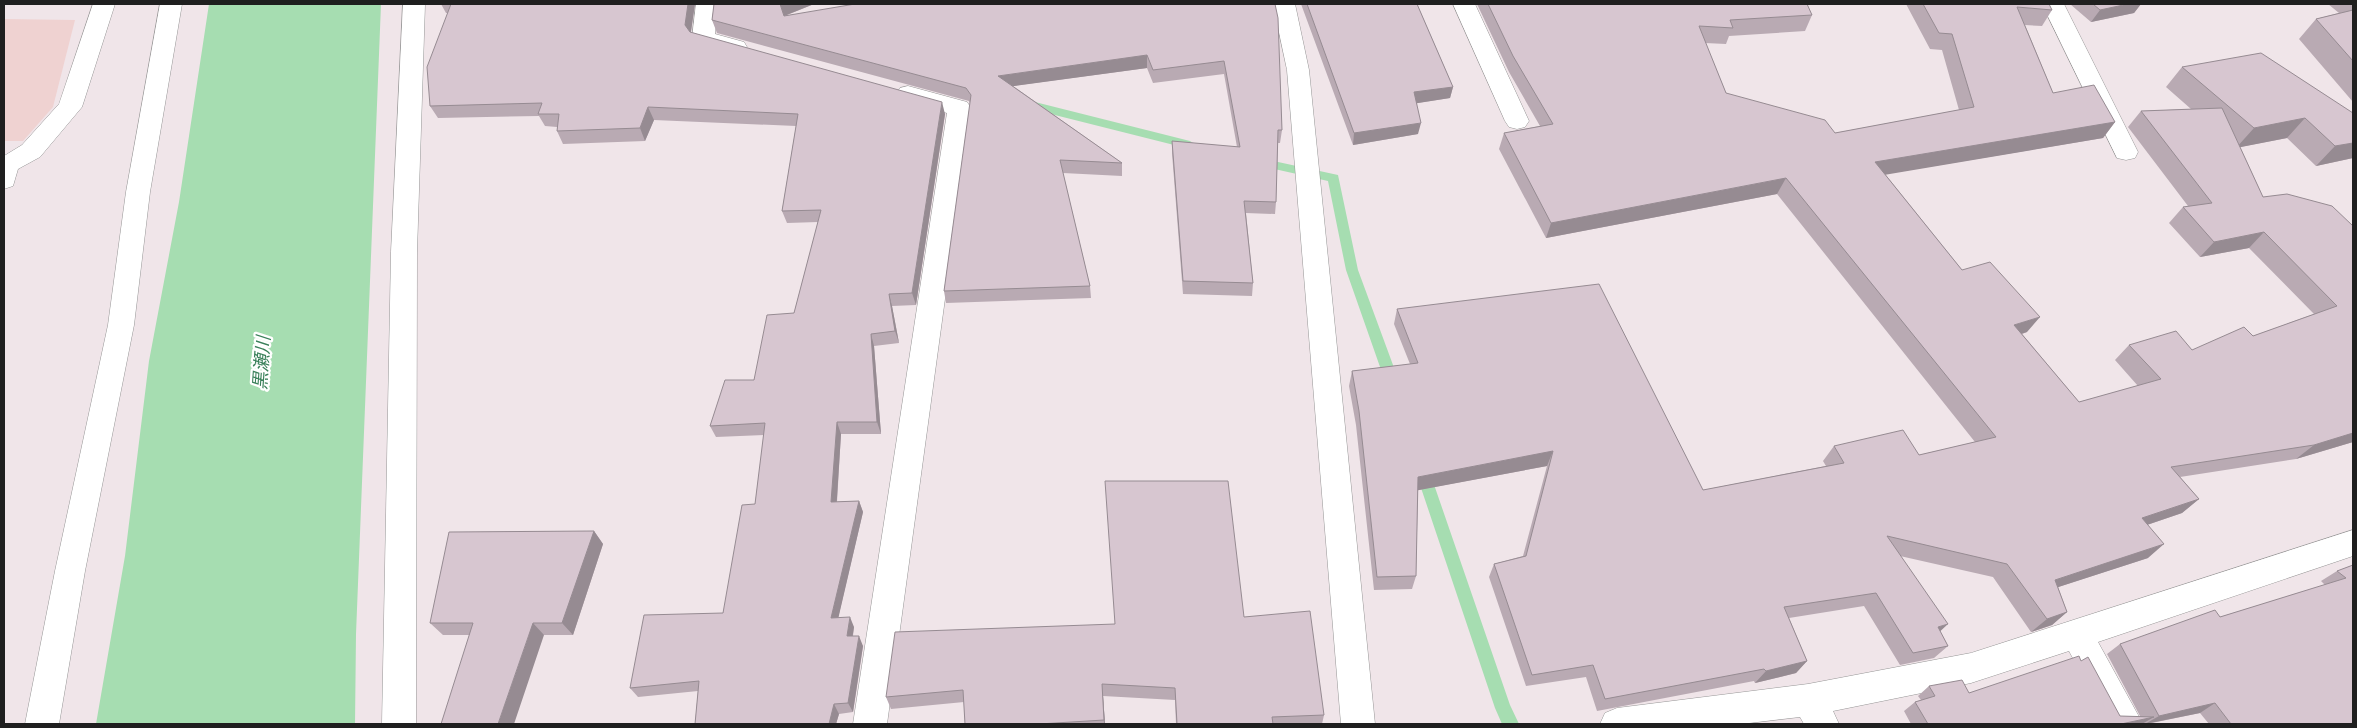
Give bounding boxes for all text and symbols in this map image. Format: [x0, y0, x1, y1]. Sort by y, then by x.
water label: 黒瀬川 [248, 333, 276, 391]

